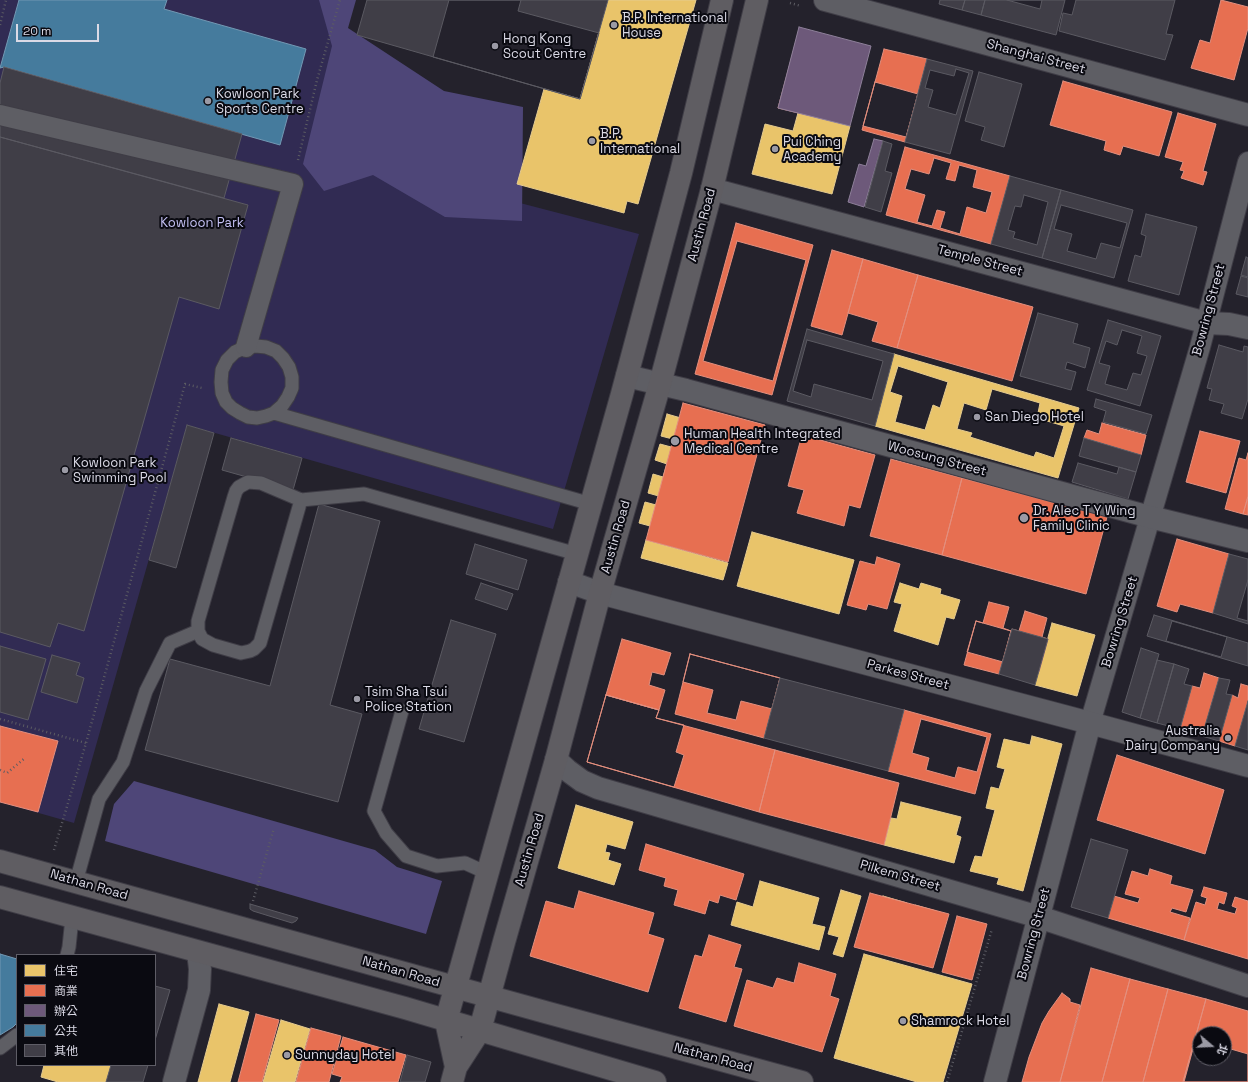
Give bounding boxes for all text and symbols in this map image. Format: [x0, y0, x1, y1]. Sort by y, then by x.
place label: B.P. International House [622, 10, 727, 41]
scale bar [18, 16, 101, 42]
marker: B.P. International House [609, 20, 619, 30]
text: 20 m [23, 23, 51, 39]
place label: Hong Kong Scout Centre [503, 31, 586, 62]
street label: Shanghai Street [985, 36, 1087, 78]
marker: Hong Kong Scout Centre [490, 41, 500, 51]
place label: Kowloon Park Sports Centre [216, 86, 304, 117]
marker: Kowloon Park Sports Centre [203, 96, 213, 106]
place label: B.P. International [600, 126, 680, 157]
place label: Pui Ching Academy [783, 134, 841, 165]
marker: B.P. International [587, 136, 597, 146]
marker: Pui Ching Academy [770, 144, 780, 154]
street label: Austin Road [685, 187, 719, 263]
park label: Kowloon Park [160, 215, 244, 231]
street label: Temple Street [936, 242, 1024, 280]
street label: Bowring Street [1189, 262, 1229, 358]
place label: San Diego Hotel [985, 409, 1084, 425]
marker: San Diego Hotel [972, 412, 982, 422]
place label: Human Health Integrated Medical Centre [684, 426, 841, 457]
marker: Human Health Integrated Medical Centre [669, 435, 681, 447]
street label: Woosung Street [886, 438, 988, 480]
place label: Kowloon Park Swimming Pool [73, 455, 167, 486]
marker: Kowloon Park Swimming Pool [60, 465, 70, 475]
street label: Austin Road [598, 499, 634, 575]
place label: Dr. Alec T Y Wing Family Clinic [1033, 503, 1136, 534]
marker: Dr. Alec T Y Wing Family Clinic [1018, 512, 1030, 524]
street label: Bowring Street [1099, 575, 1141, 669]
street label: Parkes Street [865, 657, 951, 693]
place label: Tsim Sha Tsui Police Station [365, 684, 452, 715]
marker: Tsim Sha Tsui Police Station [352, 694, 362, 704]
place label: Australia Dairy Company [1125, 723, 1220, 754]
marker: Australia Dairy Company [1223, 733, 1233, 743]
street label: Austin Road [512, 812, 548, 888]
street label: Pilkem Street [858, 857, 942, 895]
street label: Nathan Road [48, 866, 130, 904]
street label: Bowring Street [1014, 886, 1054, 982]
street label: Nathan Road [360, 953, 442, 991]
legend [16, 954, 156, 1066]
text: 住宅 [54, 963, 78, 979]
text: 商業 [54, 983, 78, 999]
text: 辦公 [54, 1003, 78, 1019]
place label: Shamrock Hotel [911, 1013, 1009, 1029]
marker: Shamrock Hotel [898, 1016, 908, 1026]
text: 公共 [54, 1023, 78, 1039]
north arrow [1192, 1026, 1232, 1066]
street label: Nathan Road [672, 1040, 754, 1076]
text: 北 [1214, 1042, 1231, 1057]
text: 其他 [54, 1043, 78, 1059]
place label: Sunnyday Hotel [295, 1047, 395, 1063]
marker: Sunnyday Hotel [282, 1050, 292, 1060]

